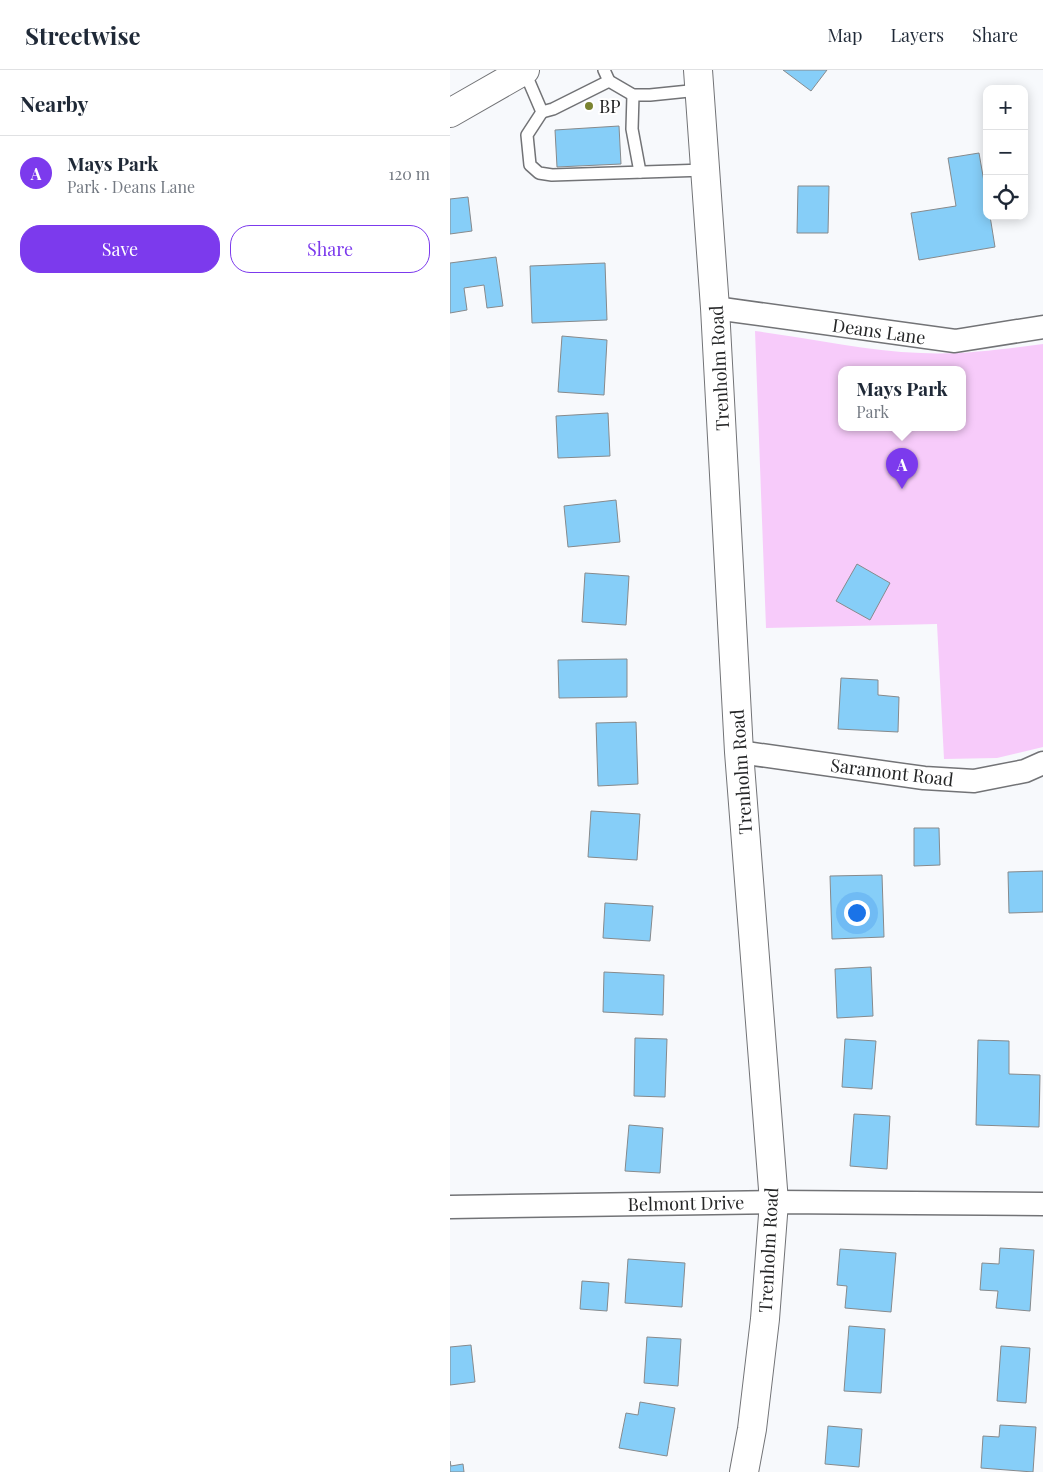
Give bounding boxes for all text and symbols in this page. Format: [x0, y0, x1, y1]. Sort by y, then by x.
text: Streetwise [25, 19, 141, 51]
text: Map [827, 23, 862, 47]
text: Layers [890, 23, 944, 47]
text: Share [972, 23, 1018, 47]
map controls [983, 85, 1028, 220]
button: + [983, 85, 1028, 130]
text: Nearby [20, 89, 89, 117]
place label: BP [599, 94, 621, 118]
marker: BP [583, 100, 595, 112]
button: − [983, 130, 1028, 175]
text: Mays Park [67, 150, 158, 176]
text: A [31, 163, 41, 184]
text: 120 m [389, 163, 430, 184]
button: locate [983, 175, 1028, 220]
text: Park · Deans Lane [67, 176, 195, 197]
button: Save [20, 225, 220, 273]
button: Share [230, 225, 430, 273]
street label: Trenholm Road [704, 304, 734, 431]
street label: Deans Lane [831, 313, 927, 349]
popup [838, 366, 966, 431]
text: Mays Park [856, 375, 948, 401]
text: Park [856, 401, 889, 422]
pin: A [886, 448, 918, 489]
street label: Trenholm Road [725, 708, 757, 835]
street label: Saramont Road [829, 753, 955, 792]
your location [844, 900, 870, 926]
street label: Trenholm Road [753, 1186, 783, 1313]
street label: Belmont Drive [627, 1190, 745, 1216]

